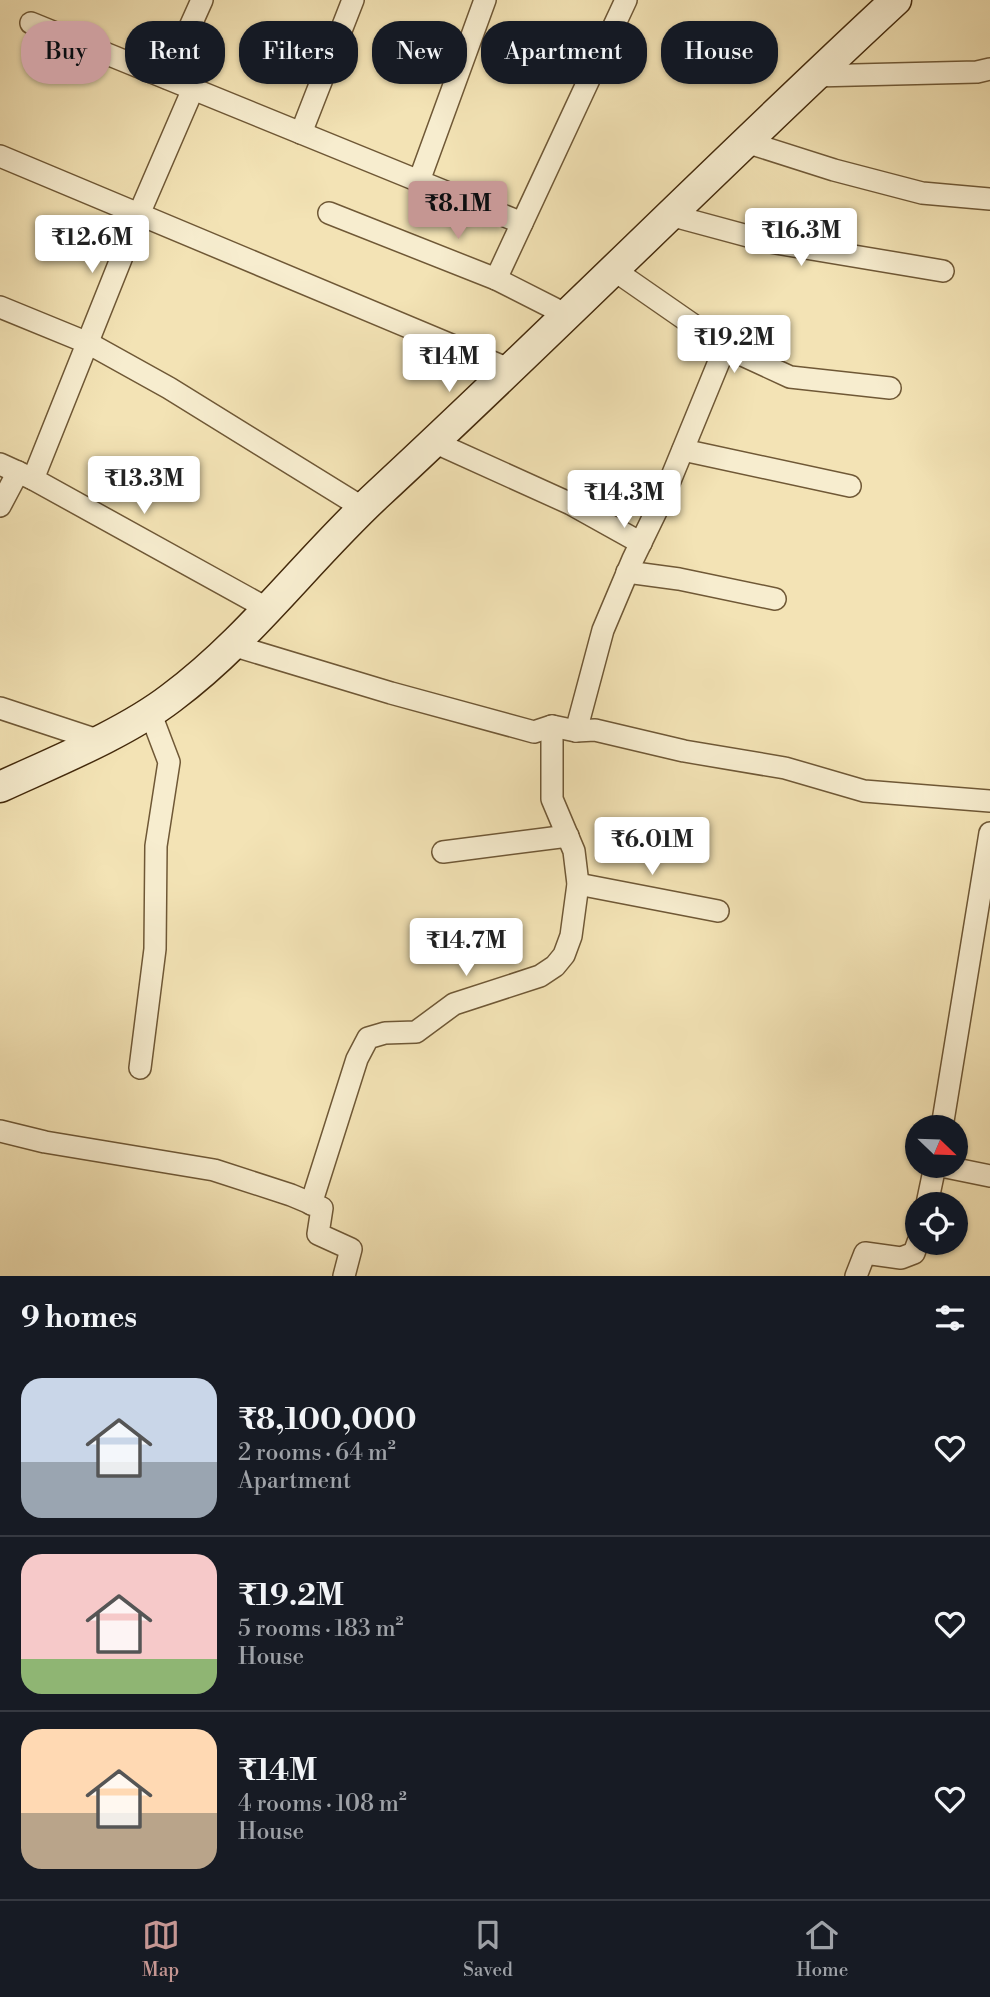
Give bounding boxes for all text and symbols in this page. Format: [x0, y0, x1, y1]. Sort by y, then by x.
chip: Buy [21, 21, 111, 84]
chip: Rent [125, 21, 225, 84]
chip: Filters [239, 21, 358, 84]
chip: New [372, 21, 467, 84]
chip: Apartment [481, 21, 647, 84]
chip: House [661, 21, 778, 84]
pin: ₹8.1M [409, 182, 507, 241]
text: ₹8.1M [424, 190, 492, 218]
pin: ₹16.3M [744, 208, 858, 268]
pin: ₹12.6M [35, 216, 149, 275]
text: ₹16.3M [761, 217, 841, 245]
text: ₹12.6M [51, 224, 133, 252]
pin: ₹19.2M [677, 316, 791, 375]
text: ₹19.2M [693, 324, 775, 352]
pin: ₹14M [408, 334, 490, 394]
text: ₹14M [419, 343, 479, 371]
pin: ₹13.3M [87, 456, 201, 516]
text: ₹13.3M [104, 465, 184, 493]
pin: ₹14.3M [567, 470, 681, 530]
text: ₹14.3M [584, 479, 664, 507]
pin: ₹6.01M [595, 818, 709, 877]
text: ₹6.01M [610, 826, 694, 854]
pin: ₹14.7M [409, 918, 523, 978]
text: ₹14.7M [426, 927, 506, 955]
north arrow [905, 1115, 968, 1178]
map controls [905, 1115, 968, 1255]
button: locate [905, 1192, 968, 1255]
text: 9 homes [21, 1299, 137, 1337]
icon: filters [931, 1299, 969, 1337]
text: ₹8,100,000 [238, 1401, 417, 1439]
icon: home [77, 1406, 161, 1490]
icon: heart [931, 1429, 969, 1467]
text: 2 rooms · 64 m² [238, 1439, 396, 1467]
text: Apartment [238, 1467, 351, 1495]
text: ₹19.2M [238, 1577, 344, 1615]
icon: home [77, 1582, 161, 1666]
icon: heart [931, 1605, 969, 1643]
text: 5 rooms · 183 m² [238, 1615, 404, 1643]
text: House [238, 1643, 304, 1671]
text: ₹14M [238, 1752, 317, 1790]
icon: home [77, 1757, 161, 1841]
icon: heart [931, 1780, 969, 1818]
text: 4 rooms · 108 m² [238, 1790, 407, 1818]
text: House [238, 1818, 304, 1846]
tab: Map [142, 1916, 180, 1982]
tab: Saved [463, 1916, 513, 1982]
tab: Home [796, 1916, 848, 1982]

